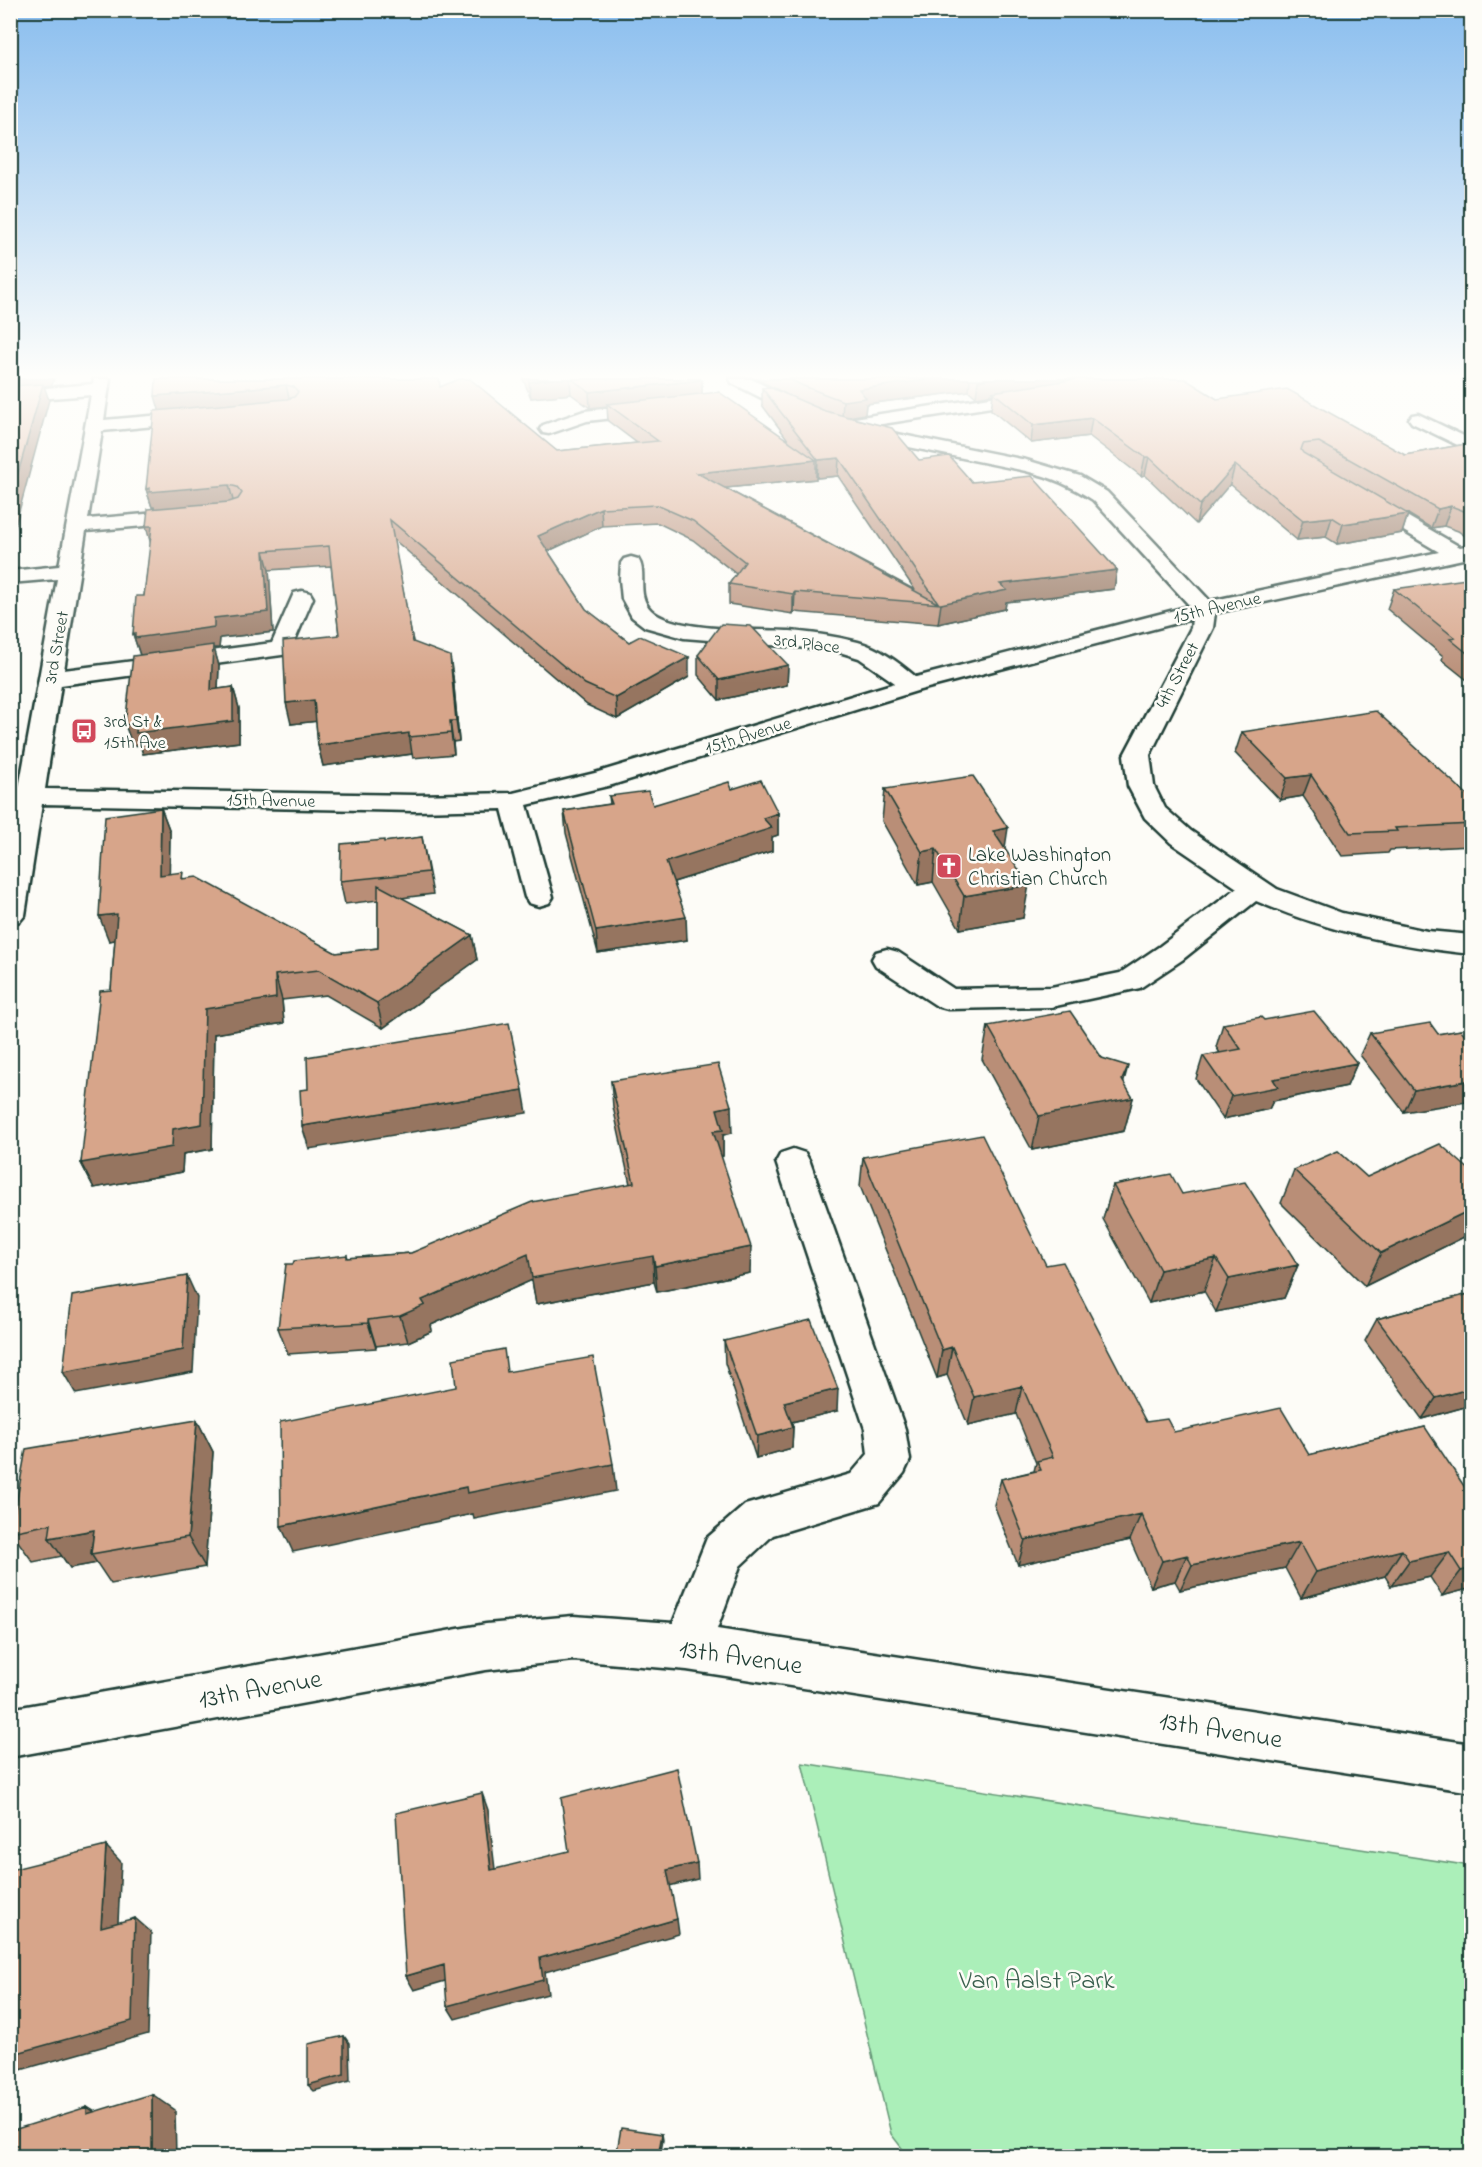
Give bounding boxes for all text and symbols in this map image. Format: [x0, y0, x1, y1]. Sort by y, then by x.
street label: 15th Avenue [1171, 586, 1265, 632]
street label: 3rd Street [39, 609, 77, 686]
street label: 3rd Place [773, 628, 842, 662]
street label: 4th Street [1150, 638, 1207, 714]
place label: 3rd St & 15th Ave [104, 710, 167, 757]
street label: 15th Avenue [702, 711, 796, 762]
bus stop icon: 3rd St & 15th Ave [69, 716, 99, 746]
street label: 15th Avenue [226, 788, 317, 816]
place label: Lake Washington Christian Church [968, 841, 1111, 895]
church icon: Lake Washington Christian Church [934, 851, 964, 881]
street label: 13th Avenue [676, 1632, 805, 1686]
street label: 13th Avenue [196, 1661, 325, 1720]
street label: 13th Avenue [1156, 1703, 1285, 1761]
park label: Van Aalst Park [958, 1963, 1115, 2001]

